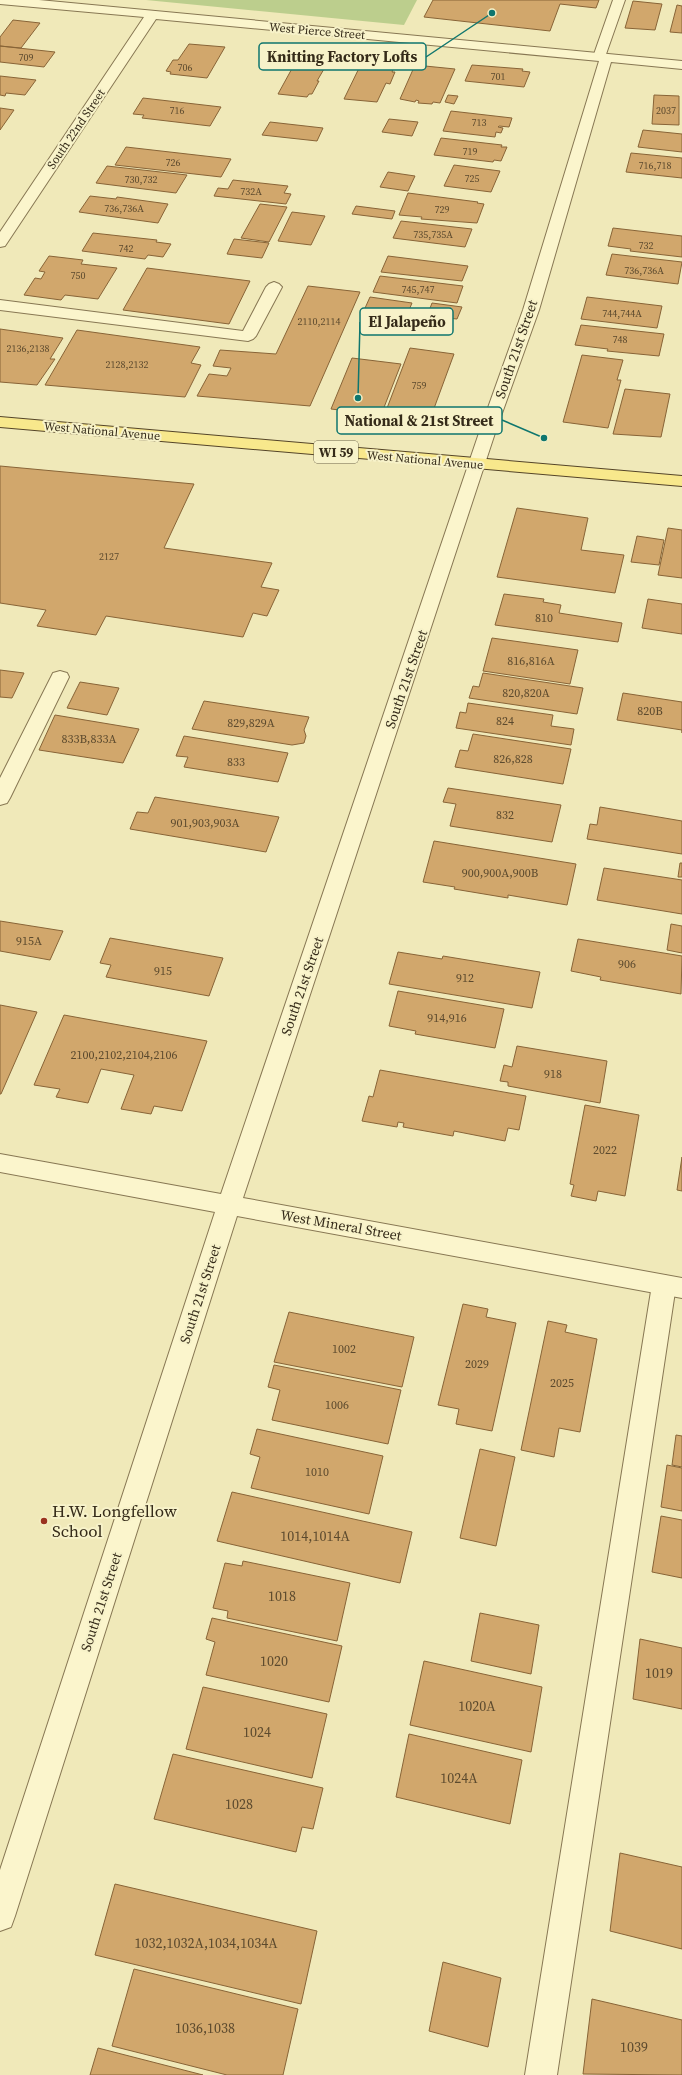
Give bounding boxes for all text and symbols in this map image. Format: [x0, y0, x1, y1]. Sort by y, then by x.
street label: West Pierce Street [268, 19, 366, 43]
callout: Knitting Factory Lofts [259, 43, 426, 70]
text: Knitting Factory Lofts [267, 46, 417, 67]
house number: 709 [19, 51, 34, 64]
house number: 706 [178, 61, 193, 74]
house number: 701 [491, 70, 506, 83]
street label: South 22nd Street [43, 86, 109, 172]
house number: 716 [170, 104, 185, 117]
house number: 2037 [656, 104, 676, 117]
house number: 713 [472, 116, 487, 129]
house number: 719 [463, 145, 478, 158]
house number: 726 [166, 156, 181, 169]
house number: 716,718 [639, 159, 672, 172]
house number: 725 [465, 172, 480, 185]
house number: 730,732 [125, 173, 158, 186]
house number: 732A [240, 185, 262, 198]
house number: 736,736A [104, 202, 144, 215]
house number: 729 [435, 203, 450, 216]
house number: 735,735A [413, 228, 453, 241]
house number: 732 [639, 239, 654, 252]
house number: 742 [119, 242, 134, 255]
house number: 736,736A [624, 264, 664, 277]
house number: 750 [71, 269, 86, 282]
house number: 745,747 [402, 283, 435, 296]
street label: South 21st Street [490, 297, 542, 401]
house number: 744,744A [602, 307, 642, 320]
callout: El Jalapeño [360, 308, 453, 335]
text: El Jalapeño [368, 311, 446, 332]
house number: 2110,2114 [298, 315, 341, 328]
house number: 748 [613, 333, 628, 346]
house number: 2136,2138 [7, 342, 50, 355]
house number: 2128,2132 [106, 358, 149, 371]
house number: 759 [412, 379, 427, 392]
callout: National & 21st Street [337, 407, 502, 434]
text: National & 21st Street [345, 410, 494, 431]
street label: West National Avenue [43, 418, 161, 444]
road number: WI 59 [314, 441, 358, 463]
street label: West National Avenue [366, 447, 484, 473]
house number: 2127 [99, 550, 119, 563]
house number: 810 [535, 610, 553, 626]
street label: South 21st Street [380, 627, 432, 731]
house number: 816,816A [507, 653, 555, 669]
house number: 820,820A [502, 685, 550, 701]
house number: 820B [637, 703, 663, 719]
house number: 824 [496, 713, 514, 729]
house number: 829,829A [227, 715, 275, 731]
house number: 833B,833A [62, 731, 116, 747]
house number: 826,828 [493, 751, 533, 767]
house number: 833 [227, 754, 245, 770]
house number: 832 [496, 807, 514, 823]
house number: 901,903,903A [170, 815, 240, 831]
house number: 900,900A,900B [462, 865, 539, 881]
house number: 915A [16, 933, 42, 949]
street label: South 21st Street [276, 934, 328, 1038]
house number: 906 [618, 956, 636, 972]
house number: 915 [154, 963, 172, 979]
house number: 912 [456, 970, 474, 986]
house number: 914,916 [427, 1010, 467, 1026]
house number: 2100,2102,2104,2106 [71, 1047, 177, 1063]
house number: 918 [544, 1066, 562, 1082]
house number: 2022 [593, 1142, 617, 1158]
street label: West Mineral Street [279, 1205, 403, 1246]
street label: South 21st Street [175, 1241, 226, 1346]
house number: 1002 [332, 1341, 356, 1357]
house number: 2029 [465, 1356, 489, 1372]
house number: 2025 [550, 1375, 574, 1391]
house number: 1006 [325, 1397, 349, 1413]
house number: 1010 [305, 1464, 329, 1480]
place label: H.W. Longfellow School [52, 1499, 177, 1543]
marker: H.W. Longfellow School [39, 1516, 49, 1526]
house number: 1014,1014A [280, 1526, 350, 1546]
street label: South 21st Street [76, 1549, 127, 1654]
house number: 1018 [268, 1586, 296, 1606]
house number: 1020 [260, 1651, 288, 1671]
house number: 1019 [645, 1663, 673, 1683]
house number: 1020A [458, 1696, 496, 1716]
house number: 1024 [243, 1722, 271, 1742]
house number: 1024A [440, 1768, 478, 1788]
house number: 1028 [225, 1794, 253, 1814]
house number: 1032,1032A,1034,1034A [134, 1933, 278, 1953]
house number: 1036,1038 [175, 2018, 235, 2038]
house number: 1039 [620, 2037, 648, 2057]

